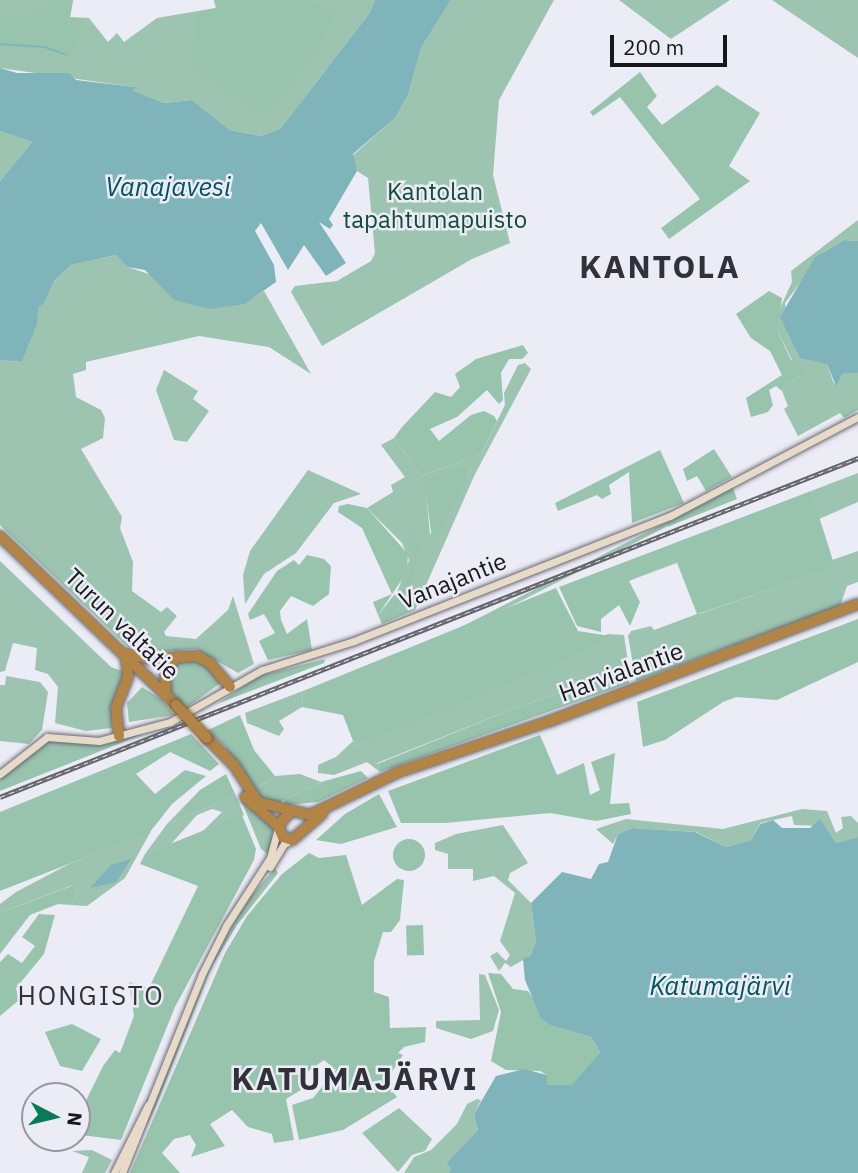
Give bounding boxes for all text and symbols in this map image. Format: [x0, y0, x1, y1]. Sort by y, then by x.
scale bar [613, 21, 730, 65]
text: 200 m [623, 33, 684, 61]
water label: Vanajavesi [105, 171, 231, 203]
park label: Kantolan tapahtumapuisto [343, 178, 527, 234]
district label: KANTOLA [580, 247, 740, 285]
street label: Vanajantie [395, 546, 511, 616]
street label: Turun valtatie [59, 562, 185, 686]
street label: Harvialantie [555, 636, 687, 708]
water label: Katumajärvi [649, 970, 791, 1002]
district label: HONGISTO [18, 980, 164, 1012]
district label: KATUMAJÄRVI [233, 1059, 477, 1097]
north arrow [21, 1082, 91, 1152]
text: N [62, 1111, 88, 1128]

